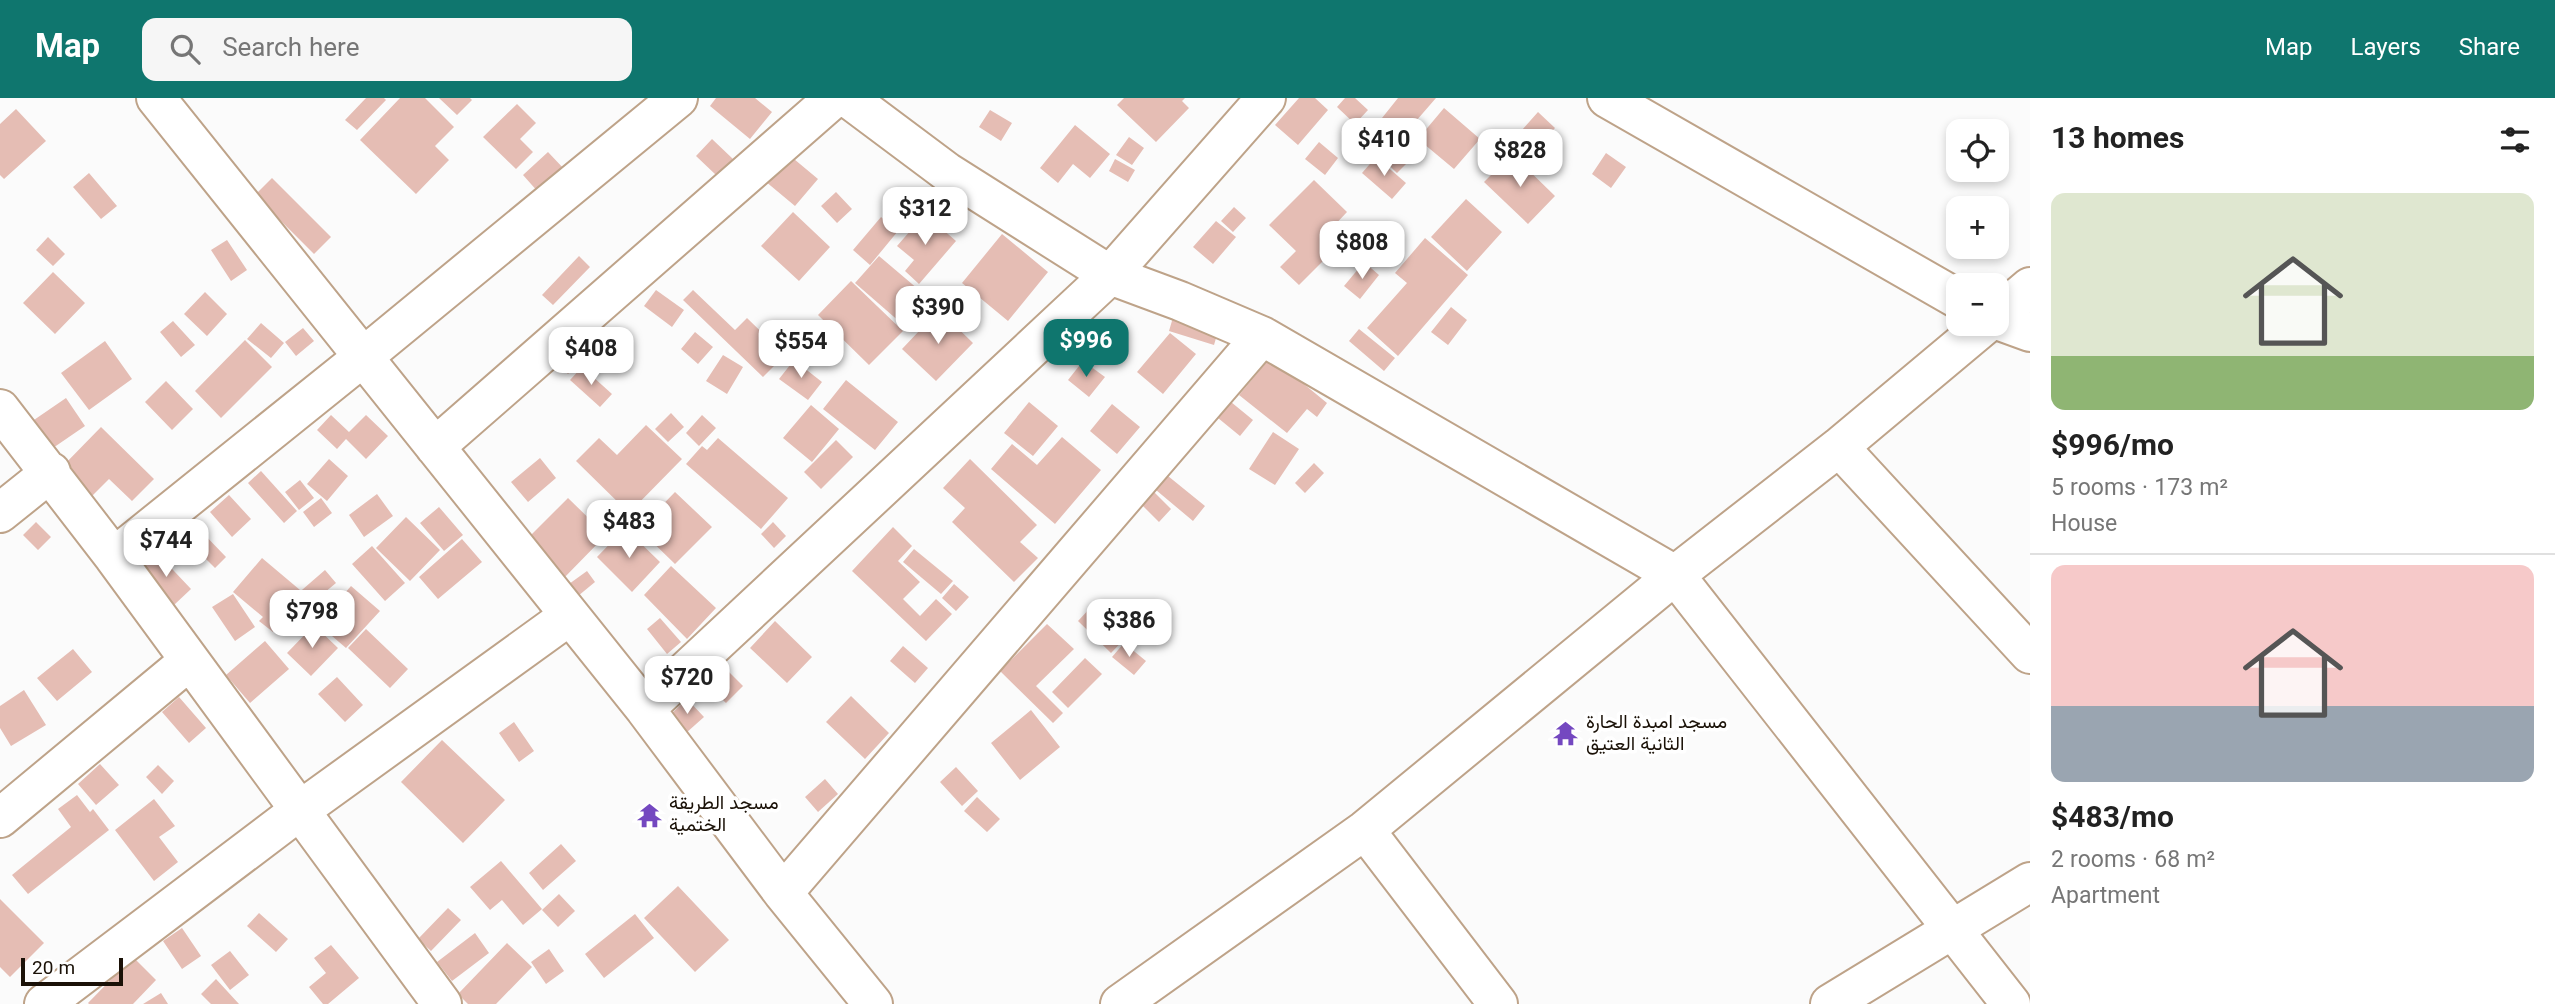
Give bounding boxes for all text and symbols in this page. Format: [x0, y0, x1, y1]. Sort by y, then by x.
search box [142, 18, 632, 81]
text: Map [35, 23, 100, 75]
text: Search here [222, 29, 359, 70]
icon: search [166, 30, 204, 68]
text: Map [2265, 30, 2313, 68]
text: Layers [2351, 30, 2421, 68]
text: Share [2459, 30, 2520, 68]
text: 13 homes [2051, 117, 2184, 164]
pin: $410 [1343, 118, 1425, 178]
map controls [1946, 119, 2009, 336]
button: locate [1946, 119, 2009, 182]
icon: filters [2496, 121, 2534, 159]
text: $410 [1358, 123, 1410, 159]
pin: $828 [1479, 130, 1561, 189]
text: $828 [1494, 134, 1546, 170]
pin: $312 [884, 188, 966, 247]
text: $312 [899, 192, 951, 228]
button: + [1946, 196, 2009, 259]
pin: $808 [1321, 222, 1403, 281]
text: $808 [1336, 226, 1388, 262]
icon: home [2230, 238, 2356, 364]
button: − [1946, 273, 2009, 336]
pin: $390 [897, 286, 979, 346]
text: $390 [912, 291, 964, 327]
pin: $554 [760, 320, 842, 380]
pin: $996 [1045, 320, 1127, 379]
text: $996 [1060, 324, 1112, 360]
text: $554 [775, 325, 827, 361]
pin: $408 [550, 328, 632, 387]
text: $408 [565, 332, 617, 368]
text: $996/mo [2051, 424, 2174, 471]
text: 5 rooms · 173 m² [2051, 471, 2228, 507]
pin: $483 [588, 500, 670, 560]
text: $483 [603, 505, 655, 541]
text: House [2051, 507, 2117, 543]
pin: $744 [125, 519, 207, 579]
text: $744 [140, 524, 192, 560]
pin: $798 [271, 590, 353, 650]
text: $798 [286, 595, 338, 631]
pin: $386 [1088, 600, 1170, 659]
text: $386 [1103, 604, 1155, 640]
icon: home [2230, 610, 2356, 736]
pin: $720 [646, 656, 728, 716]
text: $720 [661, 661, 713, 697]
place label: مسجد امبدة الحارة الثانية العتيق [1586, 709, 1727, 760]
temple icon: مسجد امبدة الحارة الثانية العتيق [1552, 720, 1580, 748]
place label: مسجد الطريقة الختمية [669, 790, 779, 841]
text: $483/mo [2051, 796, 2174, 843]
temple icon: مسجد الطريقة الختمية [635, 801, 663, 829]
text: 2 rooms · 68 m² [2051, 843, 2215, 879]
text: Apartment [2051, 879, 2160, 915]
scale bar [21, 955, 122, 987]
text: 20 m [32, 955, 75, 984]

